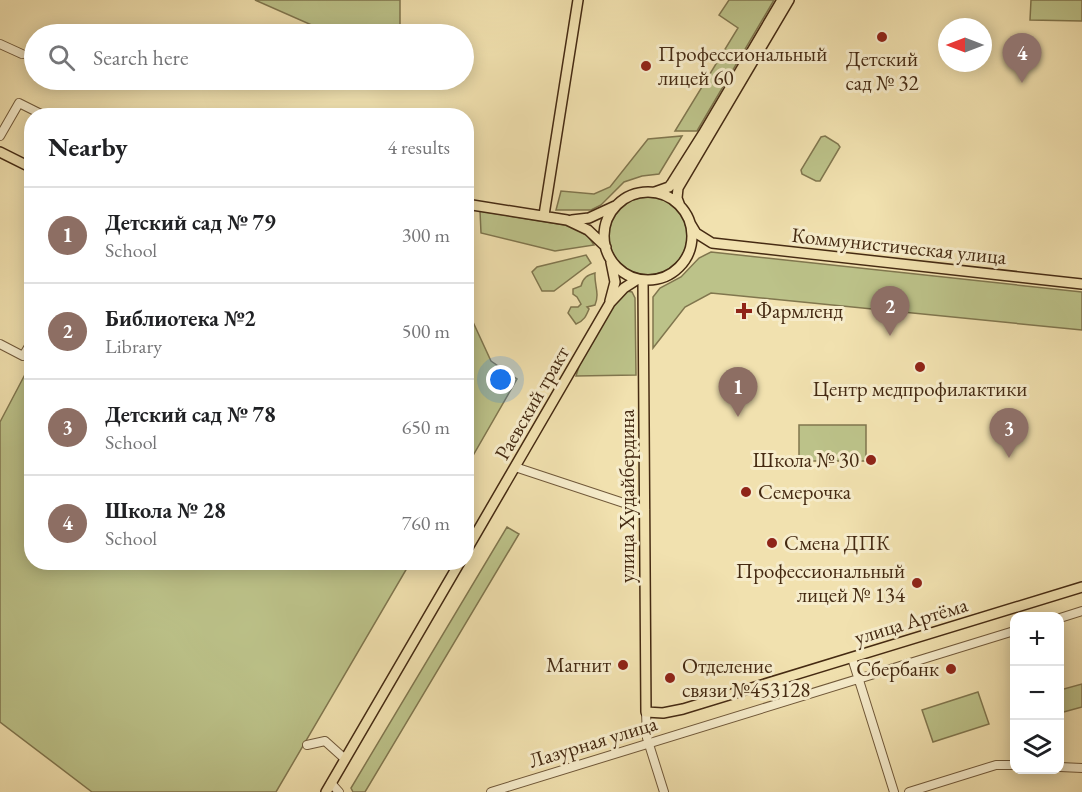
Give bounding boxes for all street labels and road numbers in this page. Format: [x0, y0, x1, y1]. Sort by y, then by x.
street label: Коммунистическая улица [790, 221, 1008, 270]
street label: Раевский тракт [488, 341, 575, 464]
street label: улица Худайбердина [613, 408, 640, 583]
street label: улица Артёма [851, 590, 971, 651]
street label: Лазурная улица [525, 709, 661, 774]

